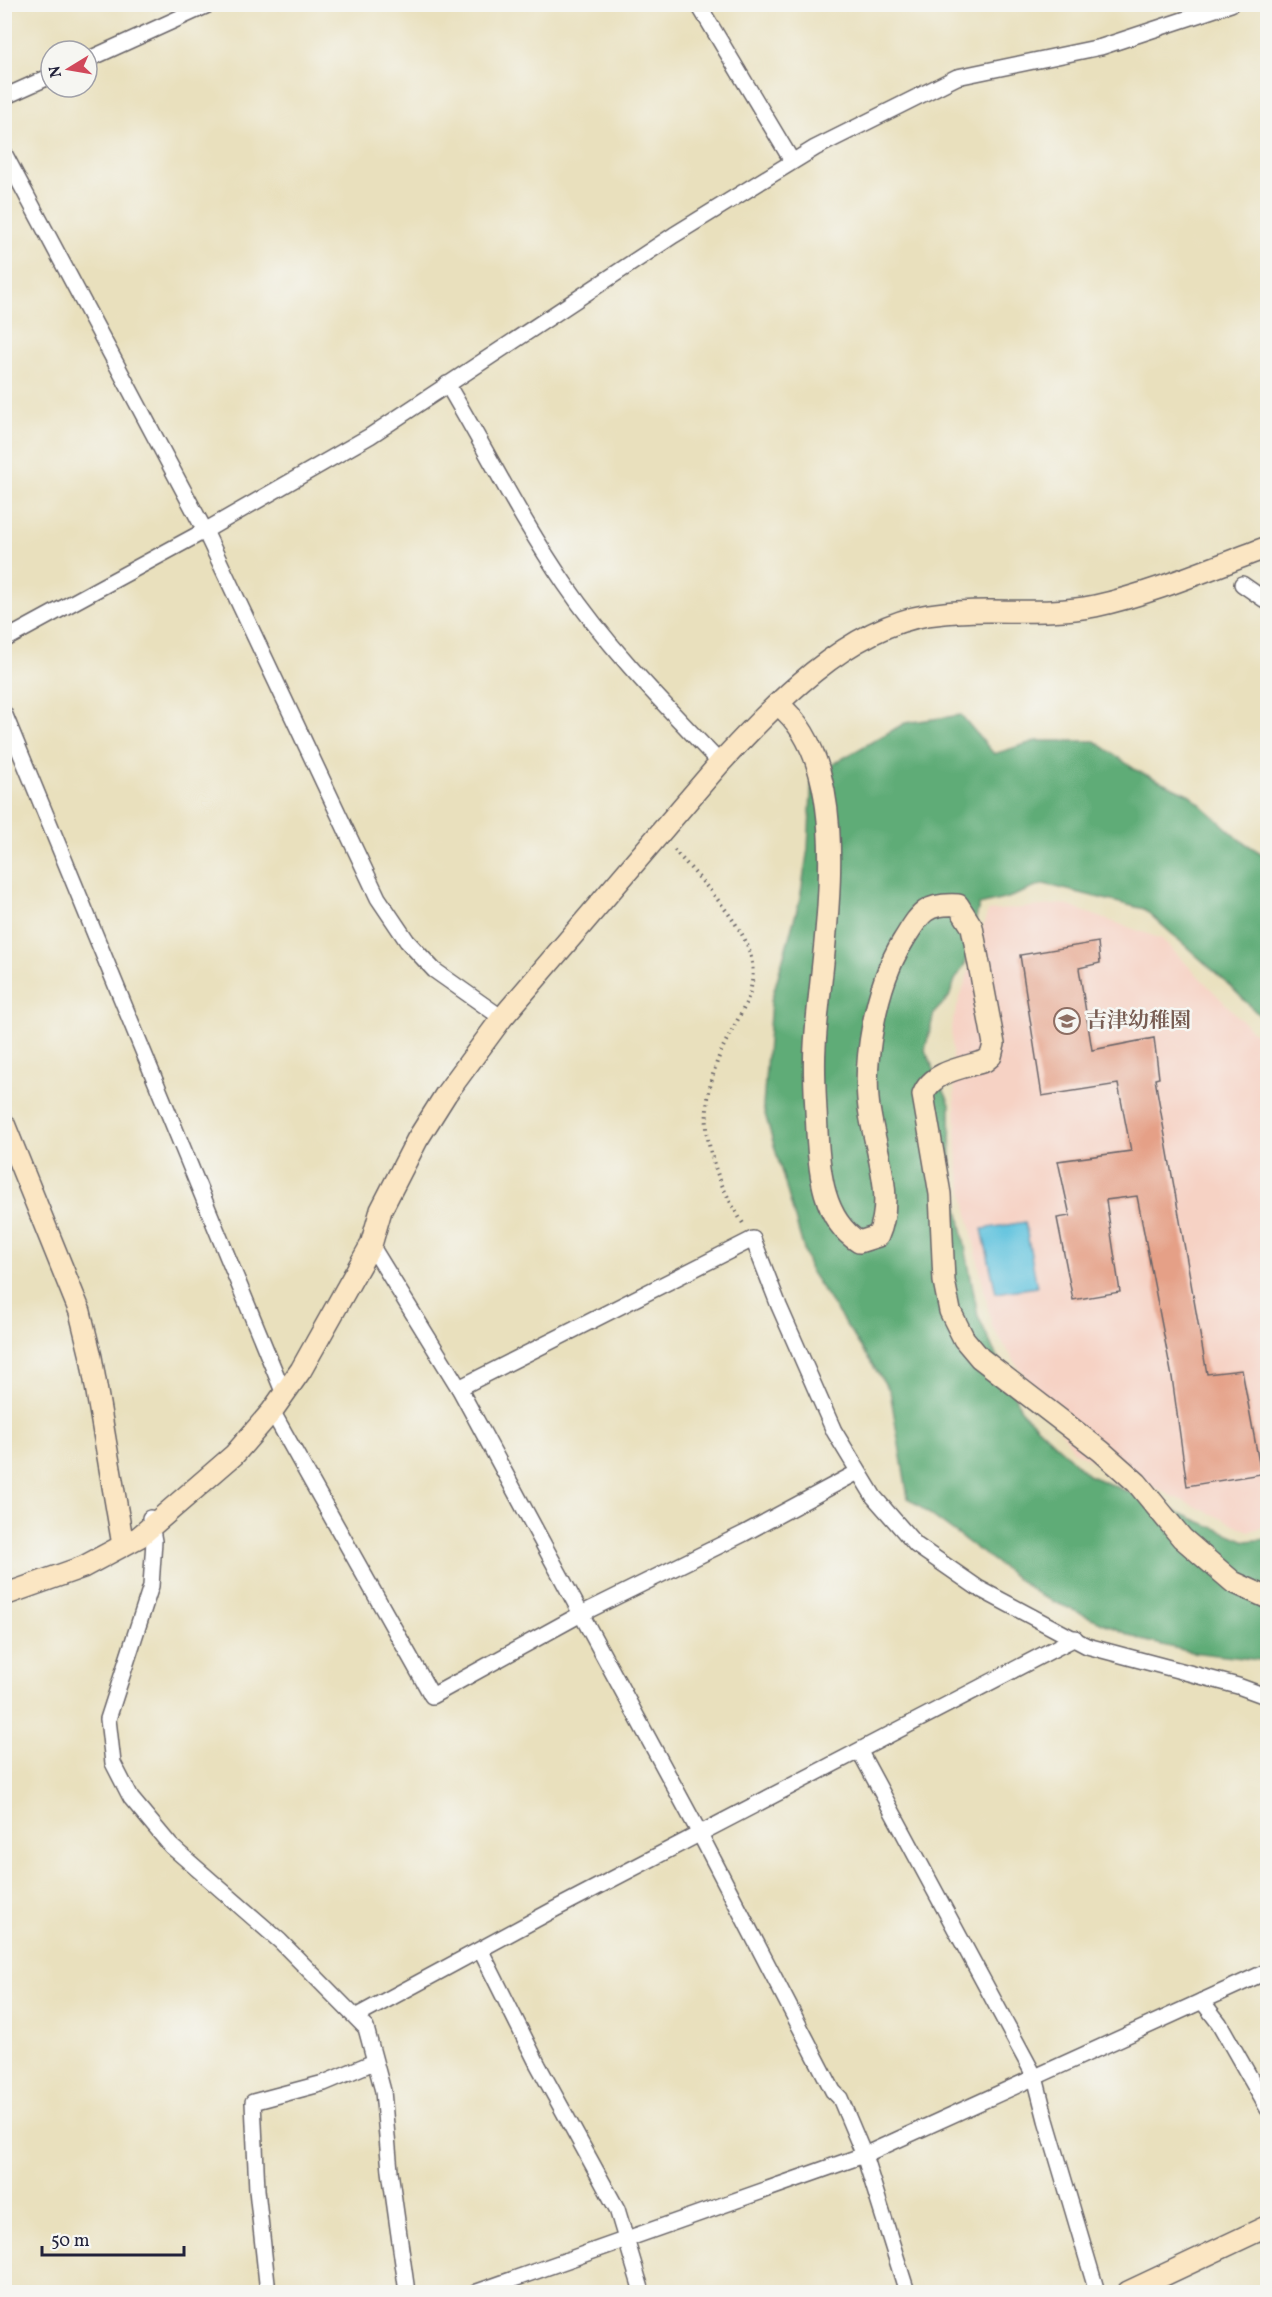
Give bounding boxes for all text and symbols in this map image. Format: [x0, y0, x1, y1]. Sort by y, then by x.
north arrow [39, 39, 99, 99]
text: N [44, 63, 68, 79]
school or university icon: 吉津幼稚園 [1052, 1006, 1082, 1036]
place label: 吉津幼稚園 [1086, 1007, 1191, 1036]
scale bar [42, 2219, 184, 2257]
text: 50 m [51, 2229, 90, 2254]

